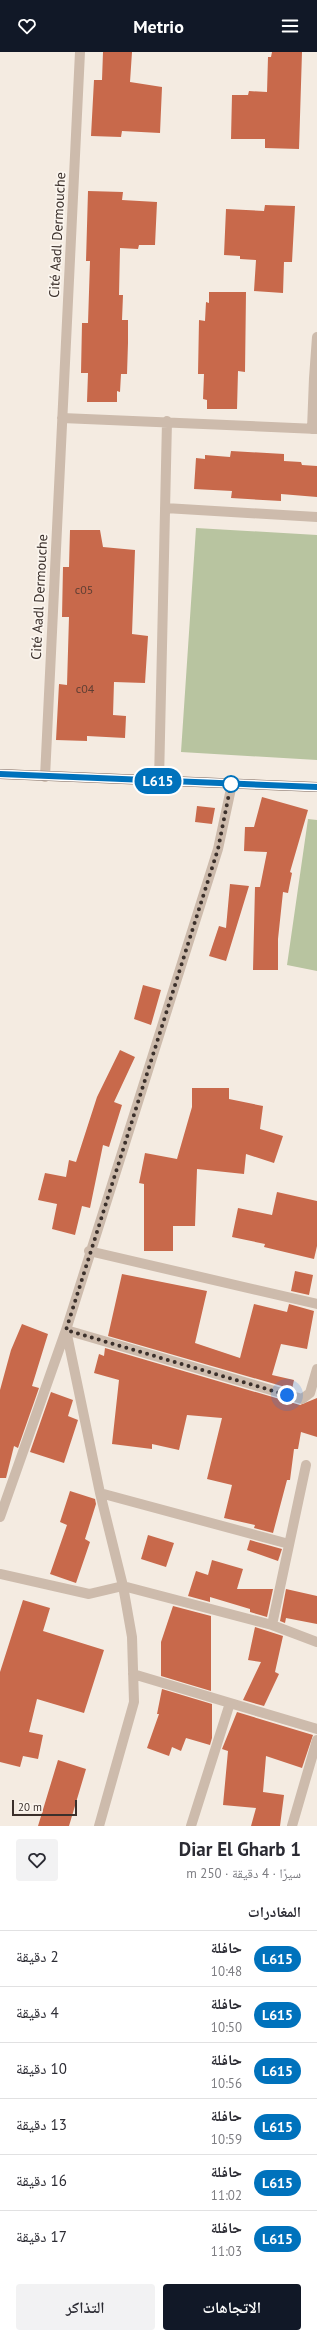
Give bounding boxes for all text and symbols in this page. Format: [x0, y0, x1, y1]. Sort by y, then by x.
icon: heart [16, 15, 38, 37]
text: Metrio [133, 15, 184, 38]
icon: menu [279, 15, 301, 37]
street label: Cité Aadl Dermouche [45, 172, 69, 298]
street label: Cité Aadl Dermouche [27, 534, 51, 660]
house number: c05 [75, 582, 93, 597]
house number: c04 [76, 681, 95, 696]
line badge: L615 [130, 768, 186, 794]
text: L615 [142, 772, 174, 790]
unlabelled marker [222, 775, 240, 793]
your location [277, 1385, 297, 1405]
scale bar [12, 1798, 77, 1817]
text: 20 m [18, 1800, 42, 1814]
text: Diar El Gharb 1 [179, 1837, 301, 1861]
button: heart [16, 1839, 58, 1881]
text: سيرًا · 4 دقيقة · 250 m [186, 1865, 301, 1882]
text: المغادرات [248, 1902, 301, 1921]
text: حافلة [211, 1938, 242, 1957]
text: 2 دقيقة [16, 1947, 59, 1966]
text: L615 [262, 1950, 293, 1968]
text: 10:48 [211, 1963, 242, 1980]
text: حافلة [211, 1994, 242, 2013]
text: 4 دقيقة [16, 2003, 59, 2022]
text: L615 [262, 2006, 293, 2024]
text: 10:50 [211, 2019, 242, 2036]
text: حافلة [211, 2050, 242, 2069]
text: 10 دقيقة [16, 2059, 67, 2078]
text: L615 [262, 2062, 293, 2080]
text: 10:56 [211, 2075, 242, 2092]
text: حافلة [211, 2106, 242, 2125]
text: 13 دقيقة [16, 2115, 67, 2134]
text: L615 [262, 2118, 293, 2136]
text: 10:59 [211, 2131, 242, 2148]
text: حافلة [211, 2162, 242, 2181]
text: 16 دقيقة [16, 2171, 67, 2190]
text: L615 [262, 2174, 293, 2192]
text: 11:02 [211, 2187, 242, 2204]
text: حافلة [211, 2218, 242, 2237]
text: 17 دقيقة [16, 2227, 67, 2246]
text: L615 [262, 2230, 293, 2248]
text: 11:03 [211, 2243, 242, 2260]
button: التذاكر [16, 2284, 155, 2330]
button: الاتجاهات [163, 2284, 301, 2330]

